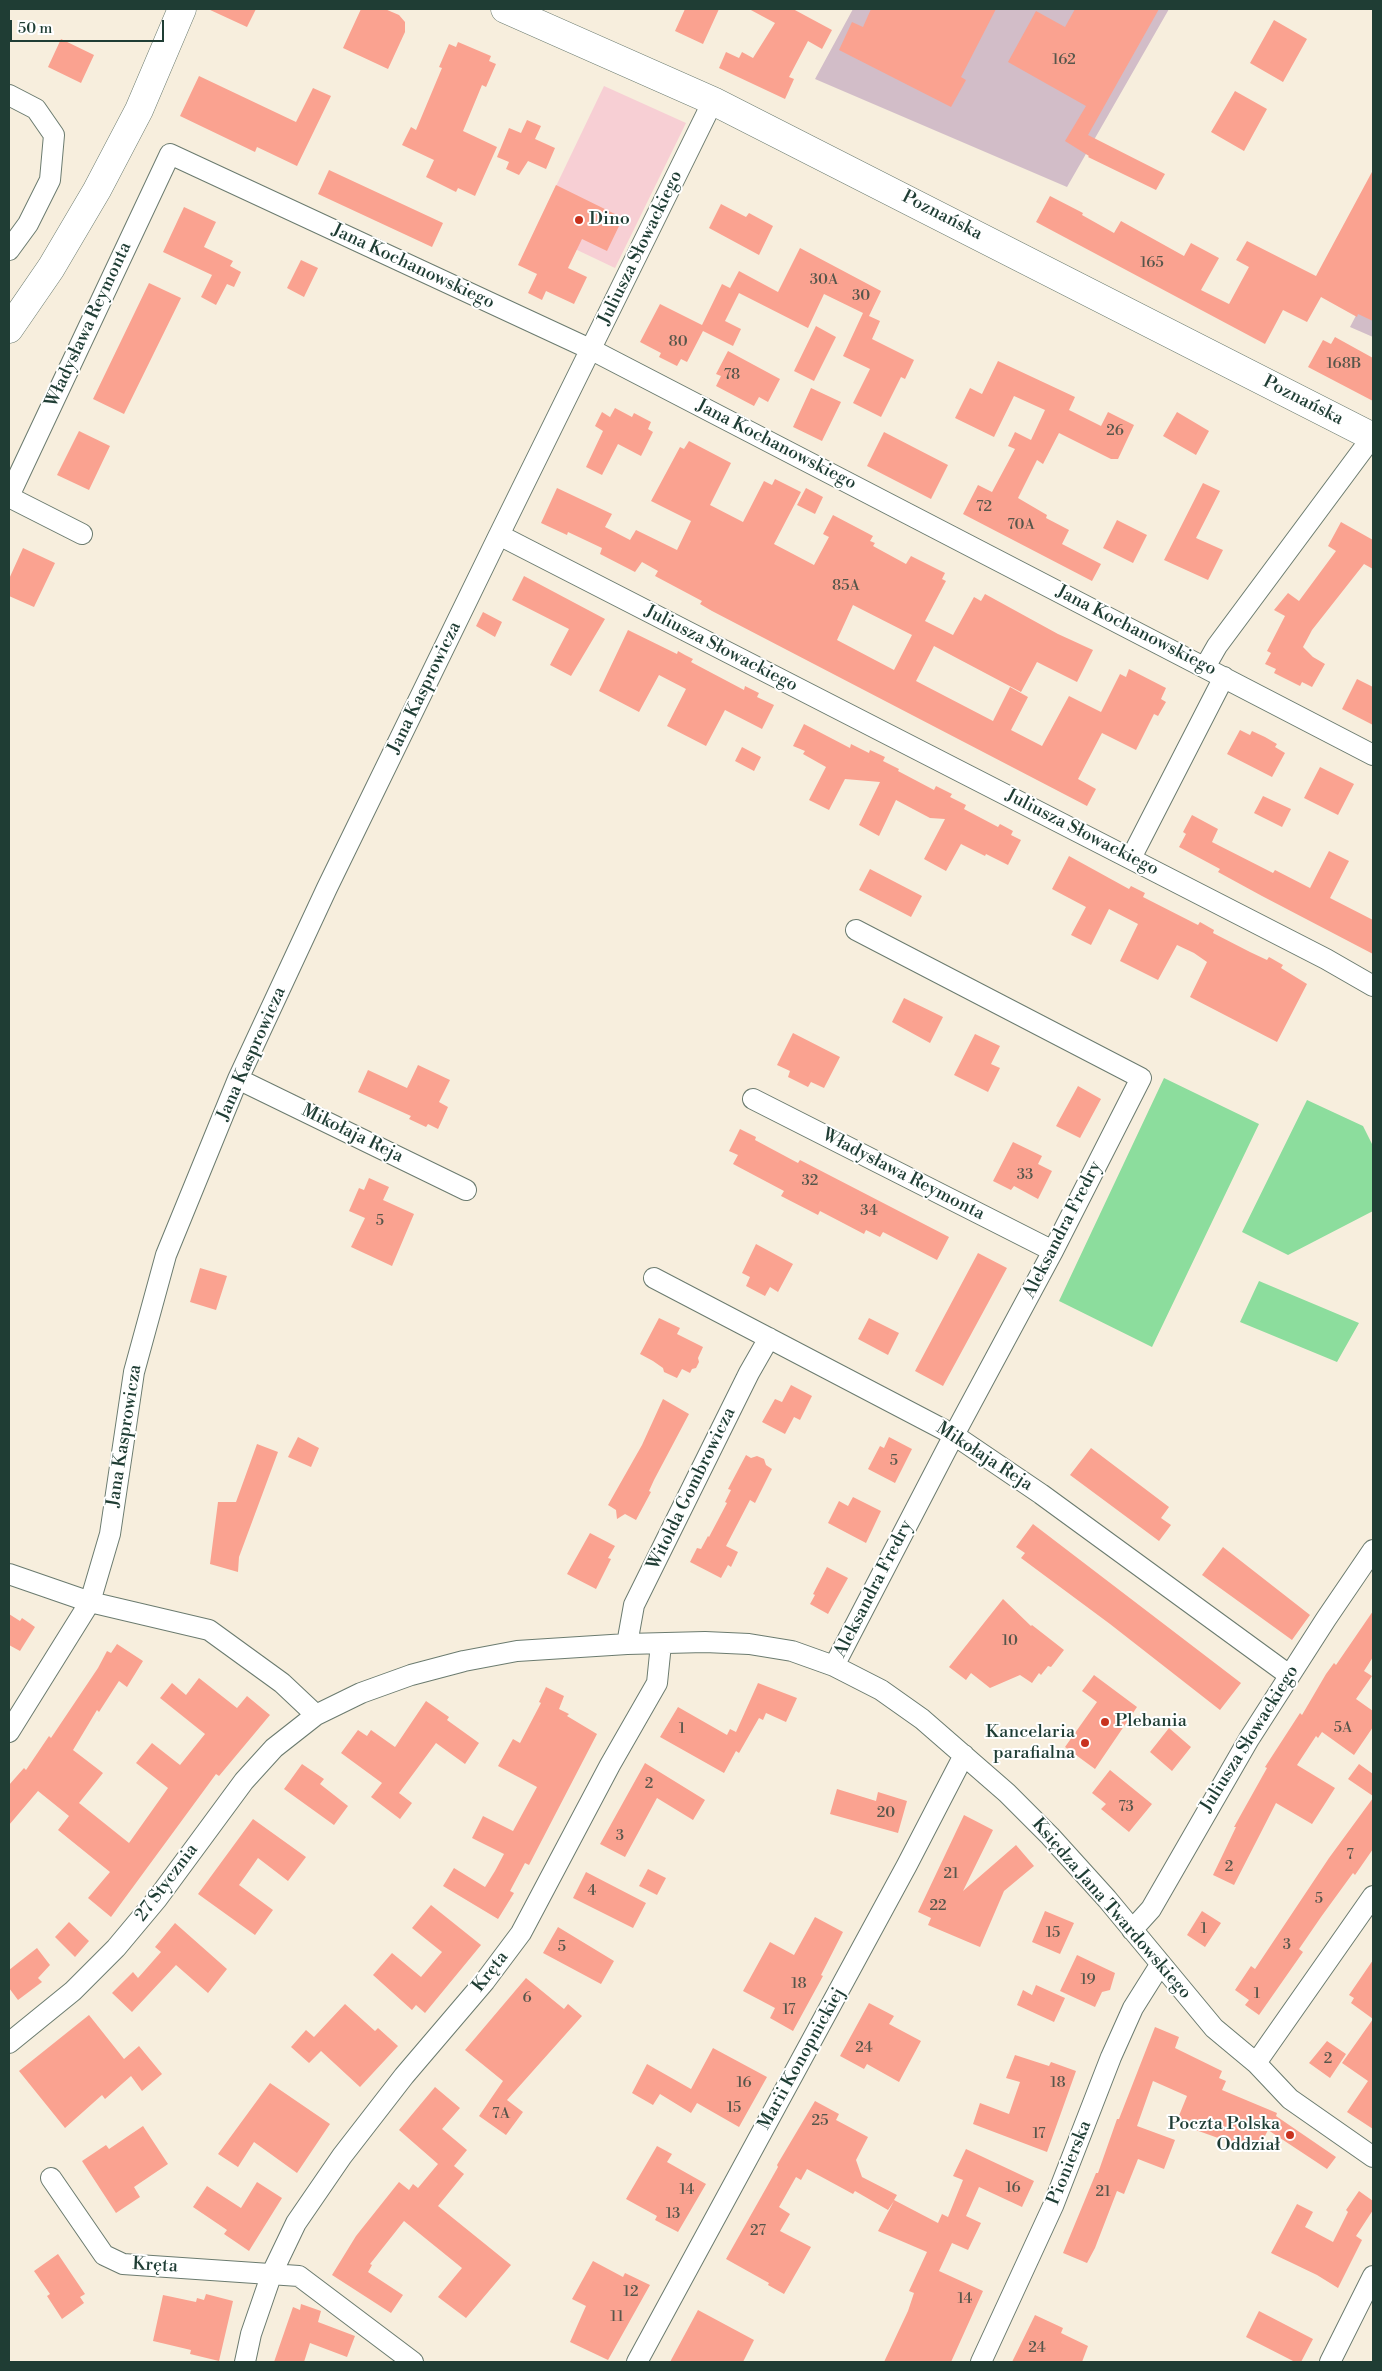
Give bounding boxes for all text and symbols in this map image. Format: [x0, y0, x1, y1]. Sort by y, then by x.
scale bar [12, 10, 166, 42]
text: 50 m [18, 19, 52, 38]
house number: 162 [1052, 51, 1076, 69]
street label: Juliusza Słowackiego [594, 167, 688, 329]
street label: Poznańska [898, 187, 986, 245]
place label: Dino [589, 209, 630, 231]
marker: Dino [573, 214, 585, 226]
street label: Jana Kochanowskiego [328, 220, 498, 314]
street label: Władysława Reymonta [41, 239, 137, 411]
house number: 165 [1140, 254, 1164, 272]
house number: 30A [810, 271, 838, 289]
house number: 30 [852, 287, 870, 305]
house number: 80 [668, 333, 688, 351]
house number: 168B [1327, 355, 1361, 373]
house number: 78 [724, 366, 740, 384]
street label: Poznańska [1259, 372, 1347, 430]
street label: Jana Kochanowskiego [692, 395, 860, 495]
house number: 26 [1106, 422, 1124, 440]
house number: 72 [976, 498, 992, 516]
house number: 70A [1007, 516, 1035, 534]
house number: 85A [832, 577, 860, 595]
street label: Jana Kochanowskiego [1052, 581, 1220, 681]
street label: Juliusza Słowackiego [641, 601, 801, 697]
street label: Jana Kasprowicza [384, 619, 466, 757]
street label: Juliusza Słowackiego [1002, 785, 1162, 881]
street label: Jana Kasprowicza [213, 984, 291, 1124]
street label: Mikołaja Reja [298, 1100, 406, 1168]
street label: Władysława Reymonta [818, 1125, 988, 1225]
street label: Aleksandra Fredry [1019, 1158, 1107, 1302]
house number: 33 [1017, 1166, 1033, 1184]
house number: 32 [802, 1172, 818, 1190]
house number: 34 [860, 1202, 878, 1220]
house number: 5 [376, 1212, 384, 1230]
street label: Jana Kasprowicza [103, 1363, 147, 1509]
street label: Witolda Gombrowicza [643, 1404, 741, 1574]
street label: Mikołaja Reja [932, 1418, 1036, 1496]
house number: 5 [890, 1452, 898, 1470]
street label: Aleksandra Fredry [830, 1517, 918, 1661]
house number: 10 [1002, 1632, 1018, 1650]
street label: Juliusza Słowackiego [1196, 1662, 1304, 1816]
place label: Plebania [1115, 1711, 1187, 1733]
marker: Plebania [1099, 1716, 1111, 1728]
house number: 5A [1334, 1719, 1352, 1737]
house number: 1 [679, 1720, 685, 1738]
place label: Kancelaria parafialna [986, 1722, 1075, 1765]
marker: Kancelaria parafialna [1079, 1737, 1091, 1749]
house number: 2 [645, 1775, 653, 1793]
house number: 73 [1118, 1798, 1134, 1816]
house number: 20 [877, 1804, 895, 1822]
street label: Księdza Jana Twardowskiego [1026, 1814, 1196, 2004]
house number: 3 [616, 1827, 624, 1845]
street label: 27 Stycznia [131, 1840, 203, 1926]
house number: 7 [1346, 1846, 1354, 1864]
house number: 2 [1225, 1858, 1233, 1876]
house number: 21 [943, 1865, 959, 1883]
house number: 4 [588, 1882, 596, 1900]
house number: 5 [1315, 1890, 1323, 1908]
house number: 22 [929, 1897, 947, 1915]
house number: 1 [1201, 1920, 1207, 1938]
house number: 15 [1046, 1924, 1060, 1942]
house number: 3 [1283, 1936, 1291, 1954]
house number: 5 [558, 1938, 566, 1956]
street label: Kręta [468, 1947, 514, 1997]
house number: 19 [1080, 1971, 1096, 1989]
house number: 18 [791, 1975, 807, 1993]
street label: Marii Konopnickiej [754, 1984, 850, 2134]
house number: 1 [1254, 1985, 1260, 2003]
house number: 6 [522, 1989, 532, 2007]
house number: 17 [782, 2001, 796, 2019]
house number: 24 [855, 2039, 873, 2057]
house number: 2 [1324, 2050, 1332, 2068]
house number: 16 [736, 2074, 752, 2092]
house number: 18 [1050, 2074, 1066, 2092]
house number: 15 [727, 2099, 741, 2117]
house number: 7A [492, 2105, 510, 2123]
house number: 25 [812, 2112, 828, 2130]
place label: Poczta Polska Oddział [1168, 2114, 1280, 2156]
street label: Pionierska [1043, 2118, 1097, 2208]
house number: 17 [1032, 2125, 1046, 2143]
marker: Poczta Polska Oddział [1284, 2129, 1296, 2141]
house number: 16 [1005, 2179, 1021, 2197]
house number: 14 [680, 2181, 694, 2199]
house number: 21 [1095, 2183, 1111, 2201]
house number: 13 [666, 2205, 680, 2223]
house number: 27 [750, 2222, 766, 2240]
street label: Kręta [132, 2254, 178, 2278]
house number: 12 [623, 2283, 639, 2301]
house number: 14 [958, 2290, 972, 2308]
house number: 11 [610, 2308, 624, 2326]
house number: 24 [1028, 2339, 1046, 2357]

